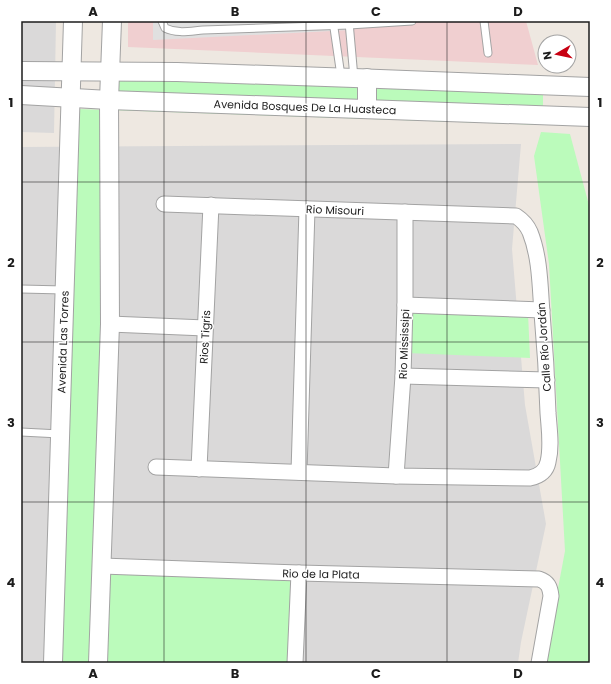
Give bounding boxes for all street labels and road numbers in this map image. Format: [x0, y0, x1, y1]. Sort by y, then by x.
street label: Avenida Bosques De La Huasteca [213, 96, 397, 118]
street label: Rio Misouri [306, 201, 365, 219]
street label: Avenida Las Torres [53, 290, 73, 394]
street label: Calle Río Jordán [533, 302, 555, 392]
street label: Rio Mississipi [395, 308, 413, 379]
street label: Rios Tigris [196, 309, 214, 364]
street label: Rio de la Plata [282, 565, 360, 583]

